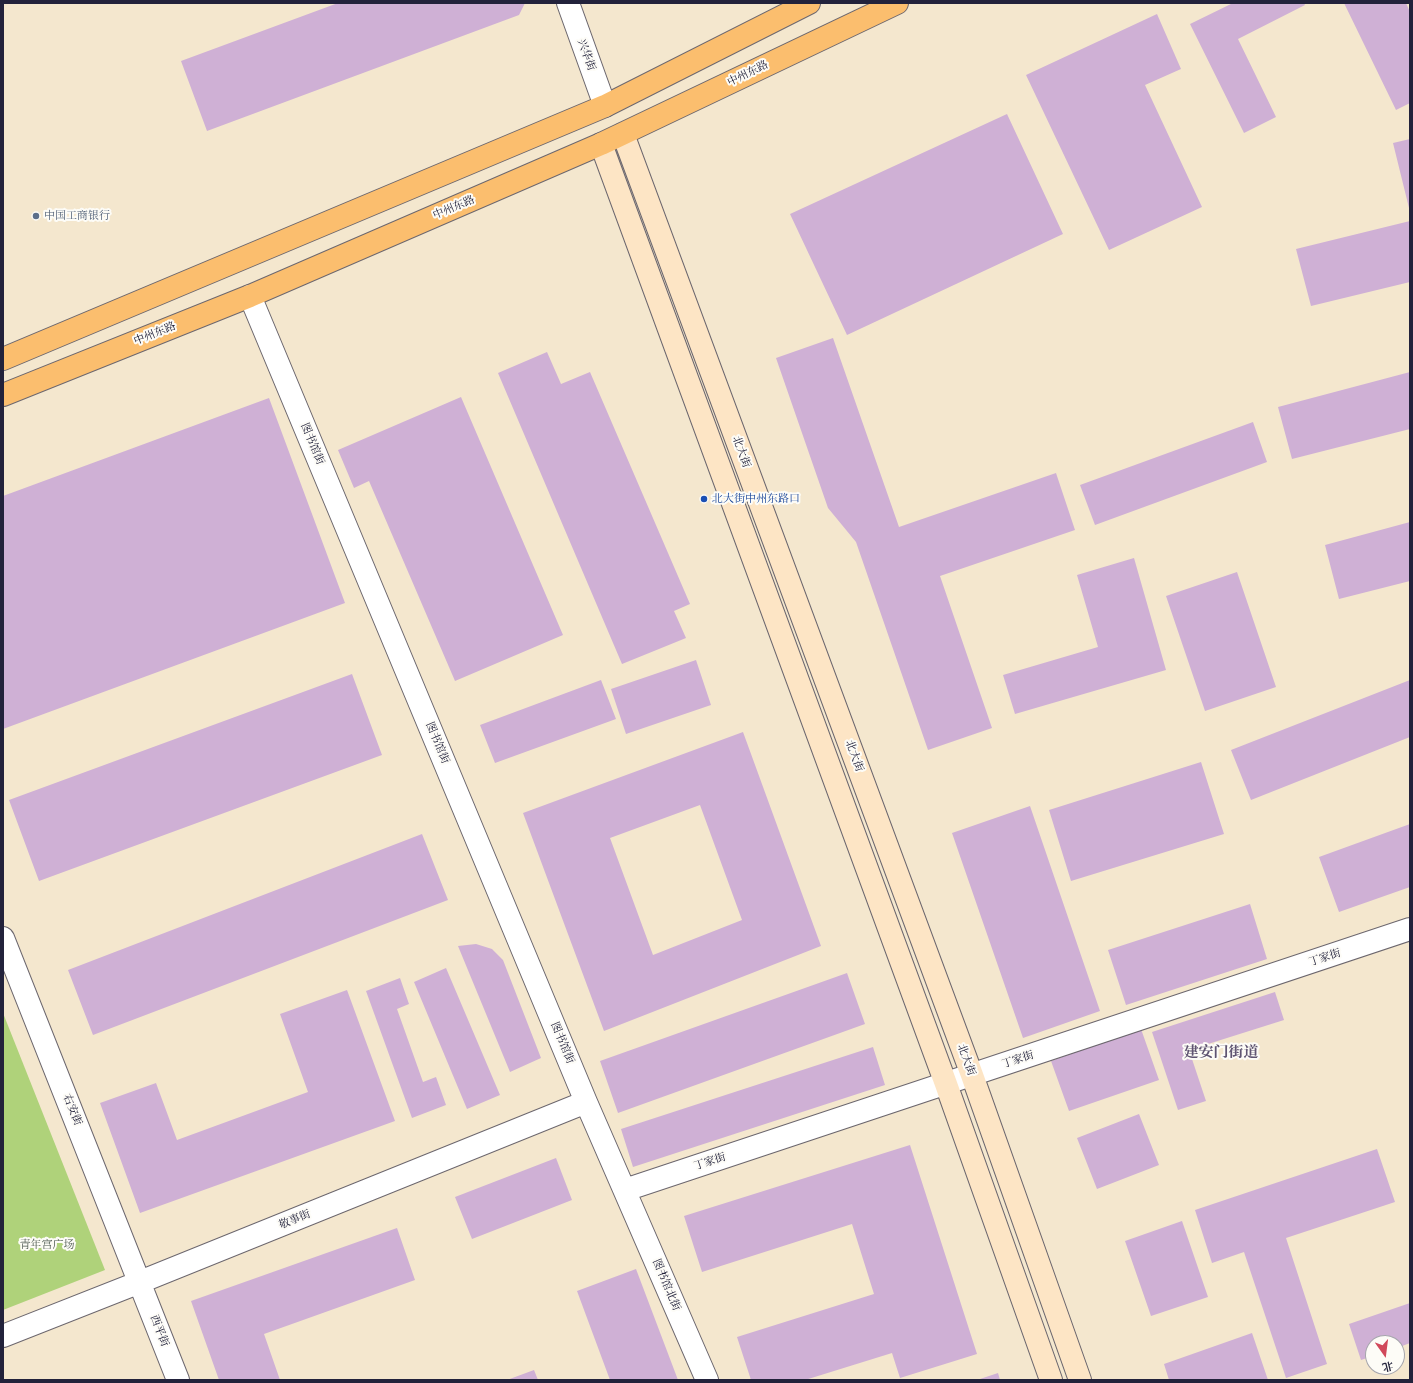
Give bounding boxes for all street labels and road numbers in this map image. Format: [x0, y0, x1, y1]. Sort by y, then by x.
street label: 兴华街 [574, 37, 598, 73]
street label: 中州东路 [725, 58, 771, 90]
street label: 中州东路 [431, 193, 477, 223]
street label: 中州东路 [132, 320, 178, 348]
street label: 图书馆街 [297, 421, 327, 467]
street label: 北大街 [729, 434, 753, 470]
street label: 图书馆街 [422, 720, 452, 766]
street label: 北大街 [842, 738, 866, 774]
street label: 丁家街 [1307, 947, 1343, 969]
street label: 图书馆街 [547, 1020, 577, 1066]
street label: 北大街 [954, 1042, 978, 1078]
street label: 丁家街 [1000, 1049, 1036, 1071]
street label: 右安街 [60, 1092, 84, 1128]
street label: 丁家街 [692, 1151, 728, 1173]
street label: 敬事街 [277, 1208, 313, 1232]
street label: 图书馆北街 [649, 1257, 683, 1313]
street label: 西平街 [147, 1313, 171, 1349]

